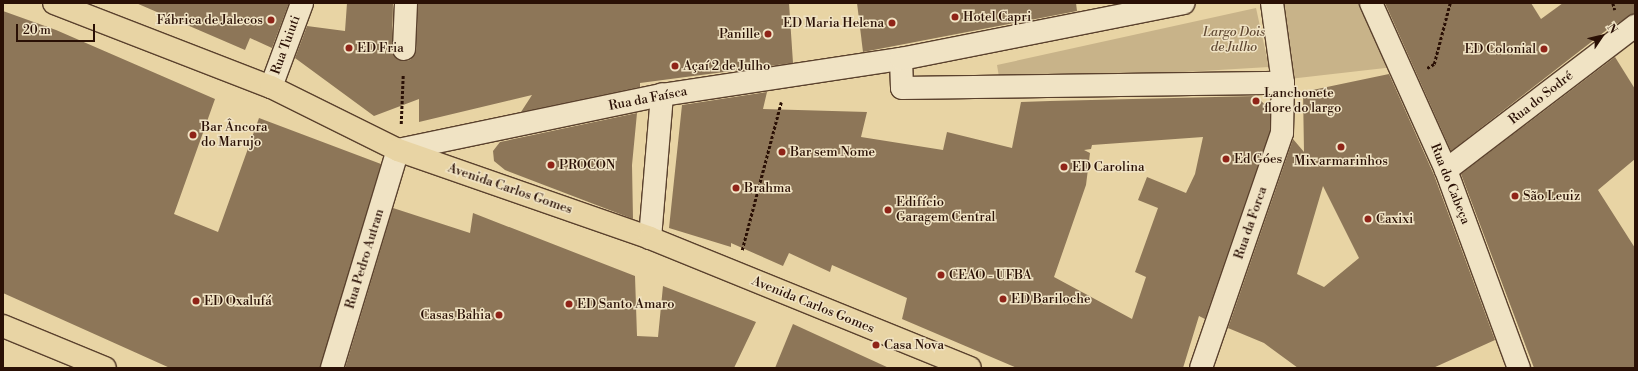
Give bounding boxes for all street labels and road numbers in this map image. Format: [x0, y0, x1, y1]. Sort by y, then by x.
street label: Rua Tuiuti [268, 13, 304, 77]
street label: Rua do Sodré [1506, 68, 1576, 128]
street label: Rua da Faísca [607, 84, 689, 114]
street label: Rua do Cabeça [1427, 141, 1473, 227]
street label: Avenida Carlos Gomes [446, 160, 574, 218]
street label: Rua da Forca [1231, 185, 1271, 261]
street label: Rua Pedro Autran [342, 207, 388, 311]
street label: Avenida Carlos Gomes [749, 273, 877, 337]

